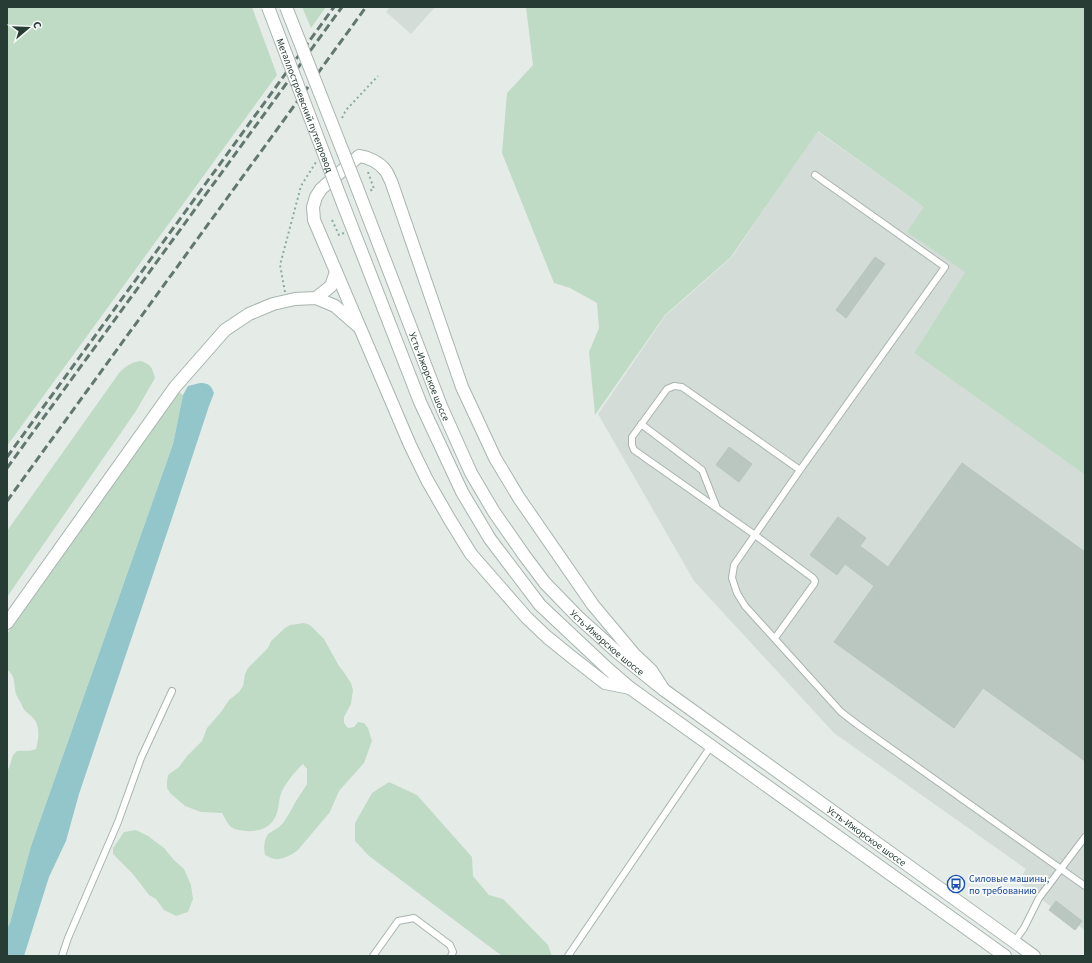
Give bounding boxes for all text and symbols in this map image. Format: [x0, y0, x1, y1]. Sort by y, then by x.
north arrow [8, 8, 48, 48]
text: С [29, 19, 45, 31]
street label: Металлостроевский путепровод [273, 36, 337, 175]
street label: Усть-Ижорское шоссе [405, 330, 453, 423]
street label: Усть-Ижорское шоссе [566, 607, 647, 679]
street label: Усть-Ижорское шоссе [824, 803, 909, 870]
place label: Силовые машины, по требованию [969, 872, 1049, 898]
bus stop icon: Силовые машины, по требованию [946, 874, 966, 894]

